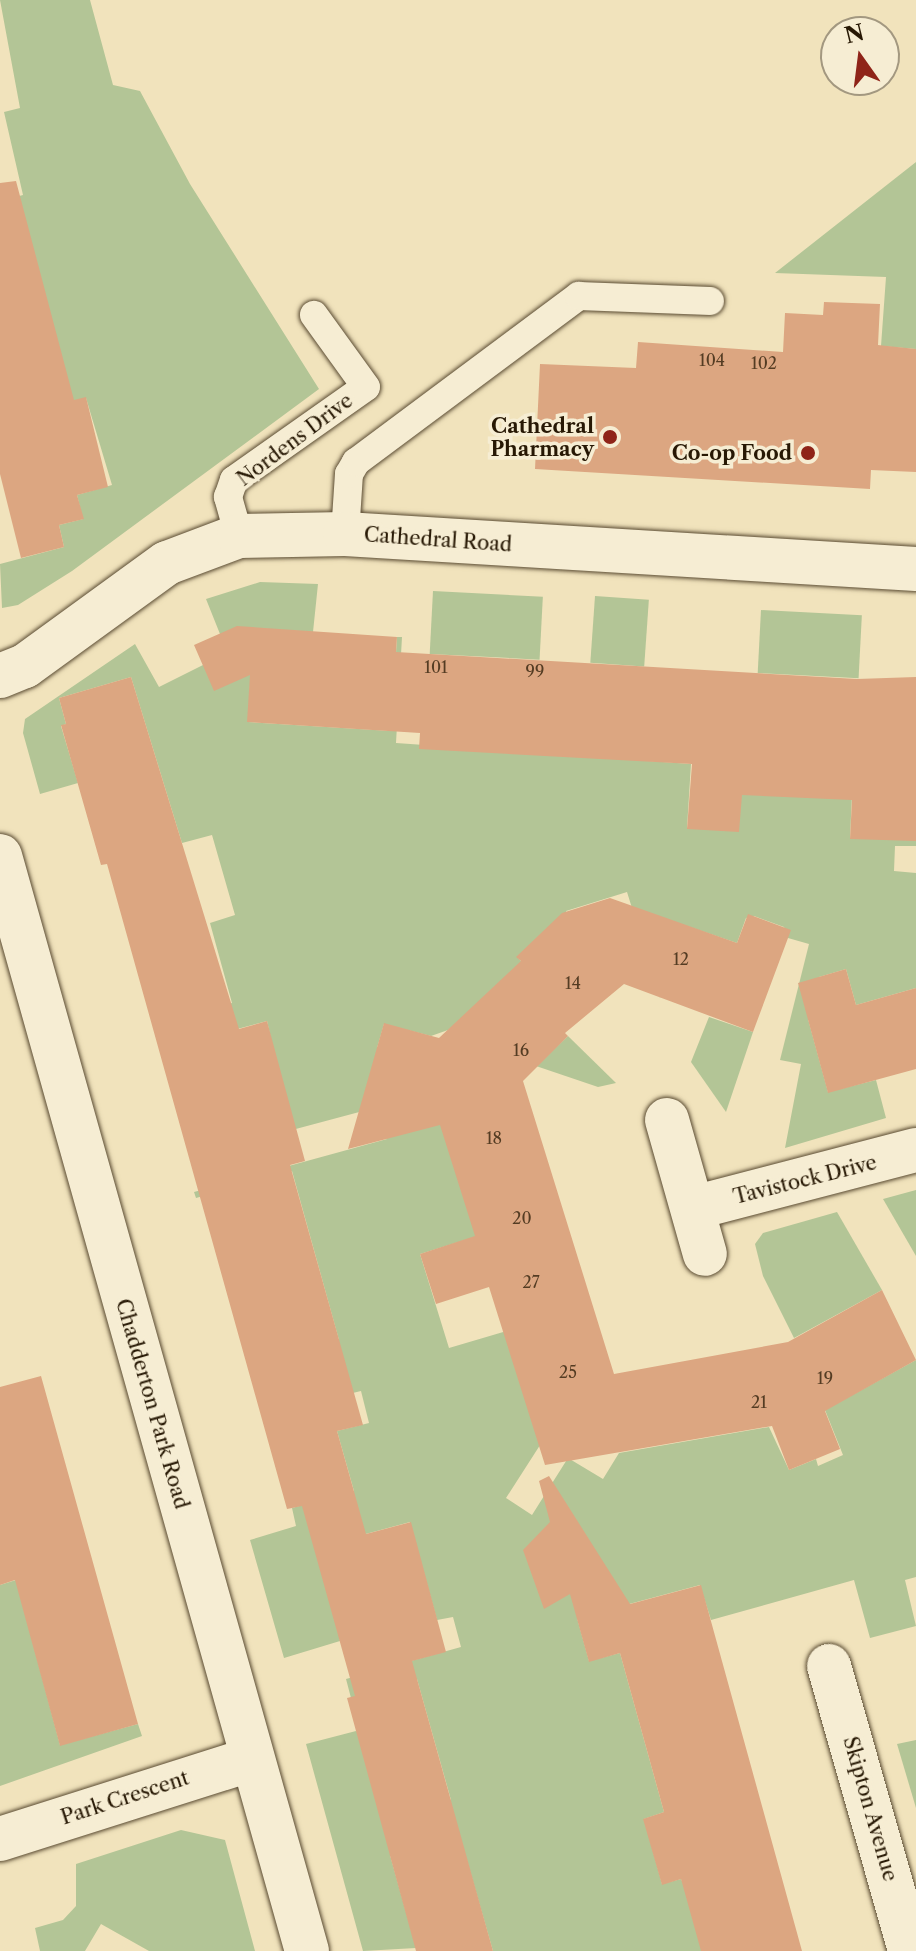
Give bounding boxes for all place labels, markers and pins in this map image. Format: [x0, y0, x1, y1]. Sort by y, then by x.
place label: Cathedral Pharmacy [490, 414, 594, 461]
marker: Cathedral Pharmacy [601, 428, 619, 446]
place label: Co-op Food [672, 441, 792, 465]
marker: Co-op Food [799, 444, 817, 462]

